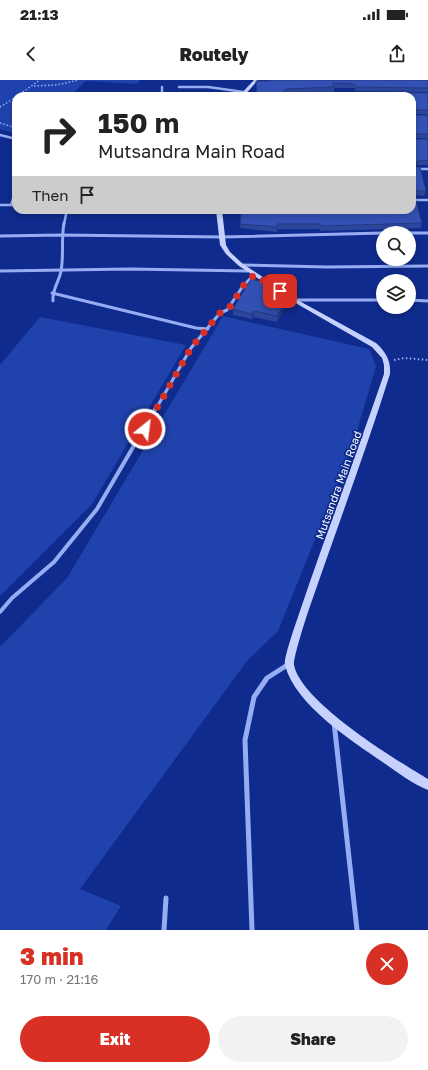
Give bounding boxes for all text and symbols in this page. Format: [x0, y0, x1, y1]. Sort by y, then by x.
text: 21:13 [20, 5, 59, 23]
icon: back [20, 43, 42, 65]
text: Routely [180, 43, 248, 65]
icon: share [386, 43, 408, 65]
text: 150 m [98, 106, 179, 139]
icon: right [32, 108, 84, 160]
text: Mutsandra Main Road [98, 140, 285, 162]
icon: arrive [76, 184, 98, 206]
text: Then [32, 186, 68, 204]
map controls [376, 226, 416, 314]
button: search [376, 226, 416, 266]
pin [263, 274, 297, 308]
button: layers [376, 274, 416, 314]
icon: arrive [269, 280, 291, 302]
position arrow [124, 408, 166, 450]
street label: Mutsandra Main Road [312, 429, 364, 541]
text: 3 min [20, 941, 83, 970]
button: close [366, 943, 408, 985]
text: 170 m · 21:16 [20, 971, 98, 987]
button: Exit [20, 1016, 210, 1062]
button: Share [218, 1016, 408, 1062]

